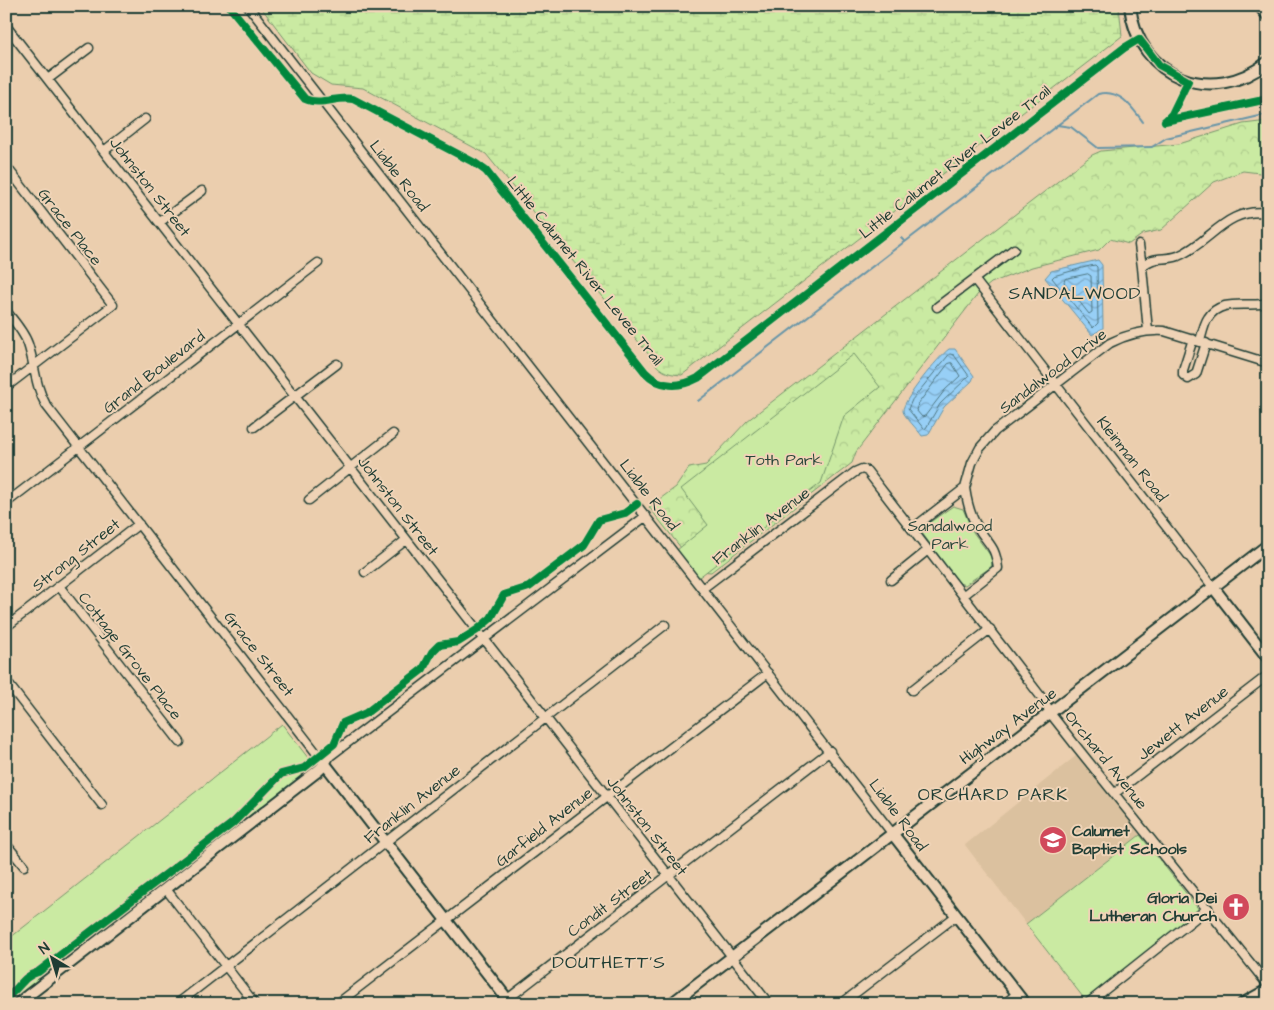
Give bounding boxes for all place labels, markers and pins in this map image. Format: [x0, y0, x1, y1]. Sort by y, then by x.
place label: Calumet Baptist Schools [1072, 820, 1187, 860]
school or university icon: Calumet Baptist Schools [1038, 825, 1068, 855]
place label: Gloria Dei Lutheran Church [1089, 887, 1218, 927]
church icon: Gloria Dei Lutheran Church [1221, 892, 1251, 922]

